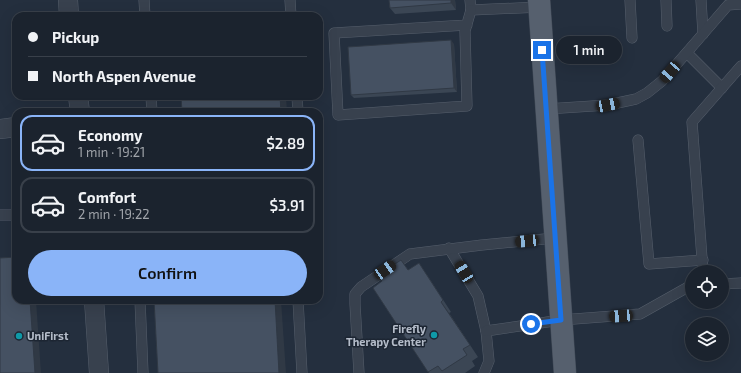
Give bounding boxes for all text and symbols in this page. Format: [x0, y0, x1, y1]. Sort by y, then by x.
text: Pickup [52, 28, 99, 46]
callout: 1 min [556, 36, 622, 64]
route end [533, 41, 551, 59]
text: 1 min [574, 42, 604, 58]
car [658, 59, 682, 85]
text: North Aspen Avenue [52, 67, 196, 85]
car [595, 97, 621, 113]
icon: car [30, 125, 66, 161]
text: Economy [78, 126, 143, 144]
text: $2.89 [266, 134, 305, 152]
text: 1 min · 19:21 [78, 144, 145, 160]
icon: car [30, 187, 66, 223]
text: Comfort [78, 188, 136, 206]
text: $3.91 [269, 196, 305, 214]
text: 2 min · 19:22 [78, 206, 150, 222]
car [515, 234, 539, 248]
button: Confirm [28, 250, 307, 296]
car [372, 258, 398, 282]
car [453, 259, 475, 285]
map controls [685, 265, 729, 361]
button: locate [685, 265, 729, 309]
car [609, 309, 633, 323]
route start [522, 315, 540, 333]
button: layers [685, 317, 729, 361]
place label: Firefly Therapy Center [346, 322, 427, 349]
place label: UniFirst [27, 329, 69, 342]
marker: Firefly Therapy Center [429, 330, 439, 340]
marker: UniFirst [14, 331, 24, 341]

